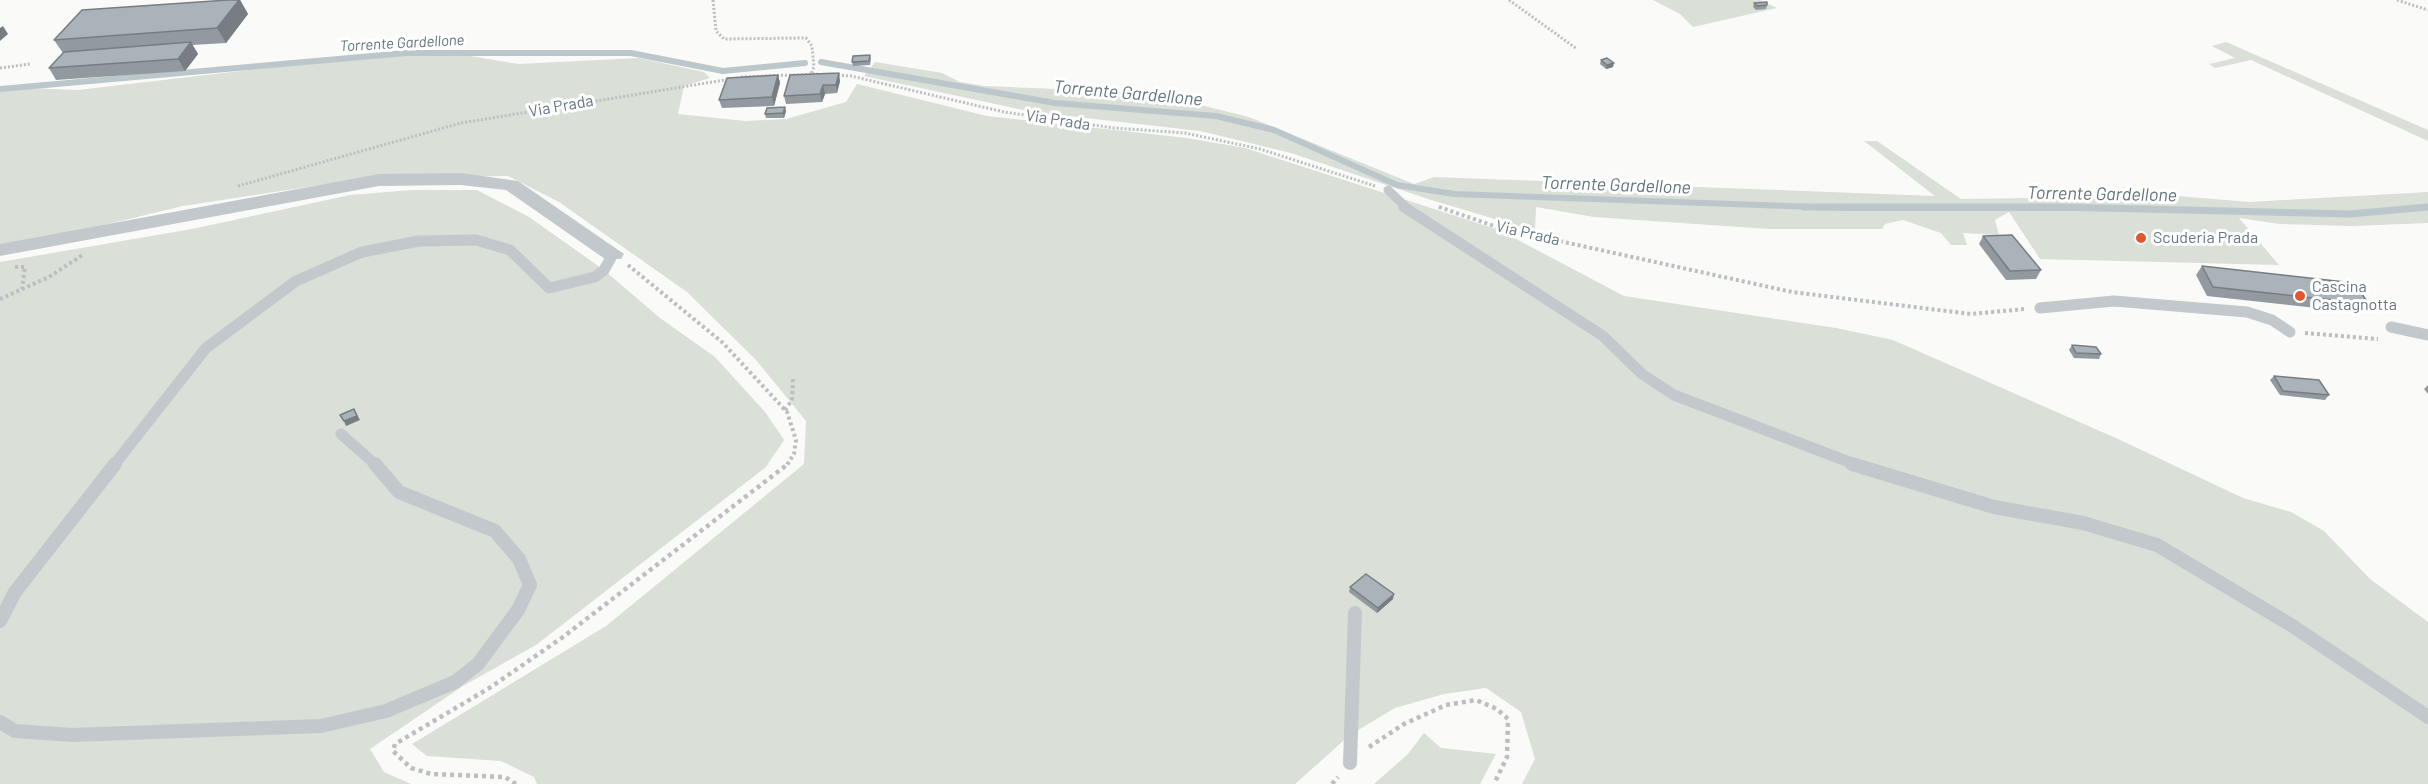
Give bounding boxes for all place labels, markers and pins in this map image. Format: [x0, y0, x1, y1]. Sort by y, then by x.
place label: Scuderia Prada [2153, 228, 2258, 248]
marker: Scuderia Prada [2134, 231, 2148, 245]
place label: Cascina Castagnotta [2312, 277, 2397, 315]
marker: Cascina Castagnotta [2293, 289, 2307, 303]

